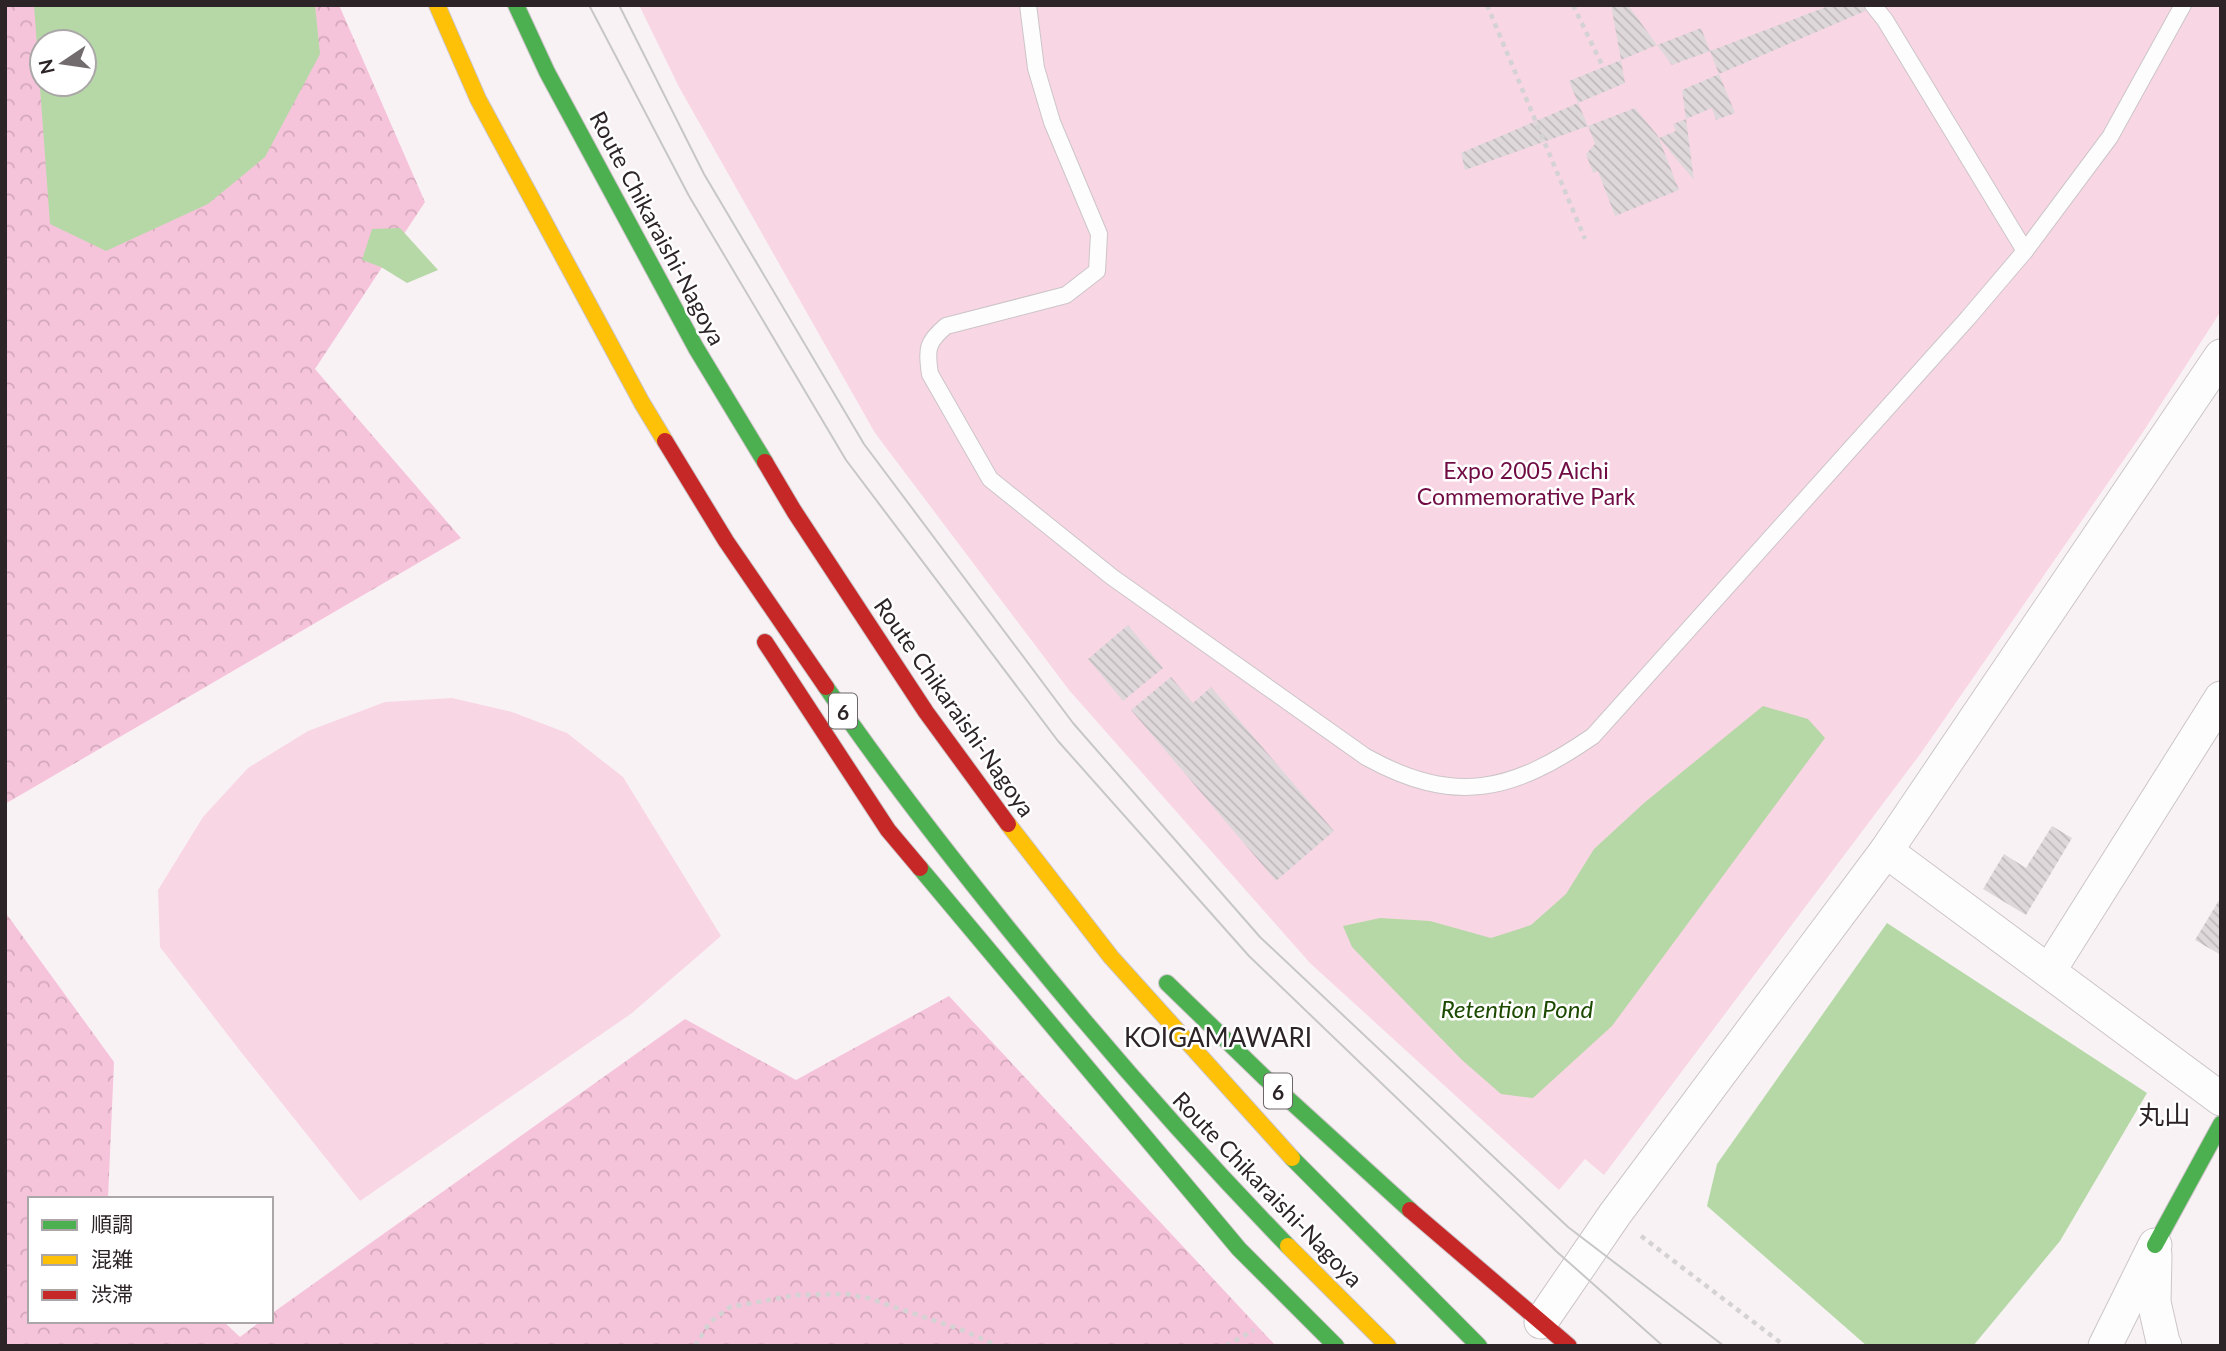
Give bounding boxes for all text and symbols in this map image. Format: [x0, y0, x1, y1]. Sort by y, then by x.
north arrow [28, 28, 98, 98]
text: N [33, 57, 59, 77]
street label: Route Chikaraishi-Nagoya [584, 106, 732, 350]
park label: Expo 2005 Aichi Commemorative Park [1417, 456, 1635, 510]
street label: Route Chikaraishi-Nagoya [869, 592, 1041, 822]
road number: 6 [829, 694, 857, 728]
water label: Retention Pond [1441, 994, 1593, 1023]
district label: KOIGAMAWARI [1124, 1021, 1312, 1053]
road number: 6 [1264, 1074, 1292, 1108]
street label: Route Chikaraishi-Nagoya [1167, 1085, 1369, 1293]
district label: 丸山 [2138, 1098, 2190, 1130]
legend [28, 1197, 273, 1323]
text: 順調 [91, 1211, 133, 1236]
text: 混雑 [91, 1246, 133, 1271]
text: 渋滞 [91, 1281, 133, 1306]

